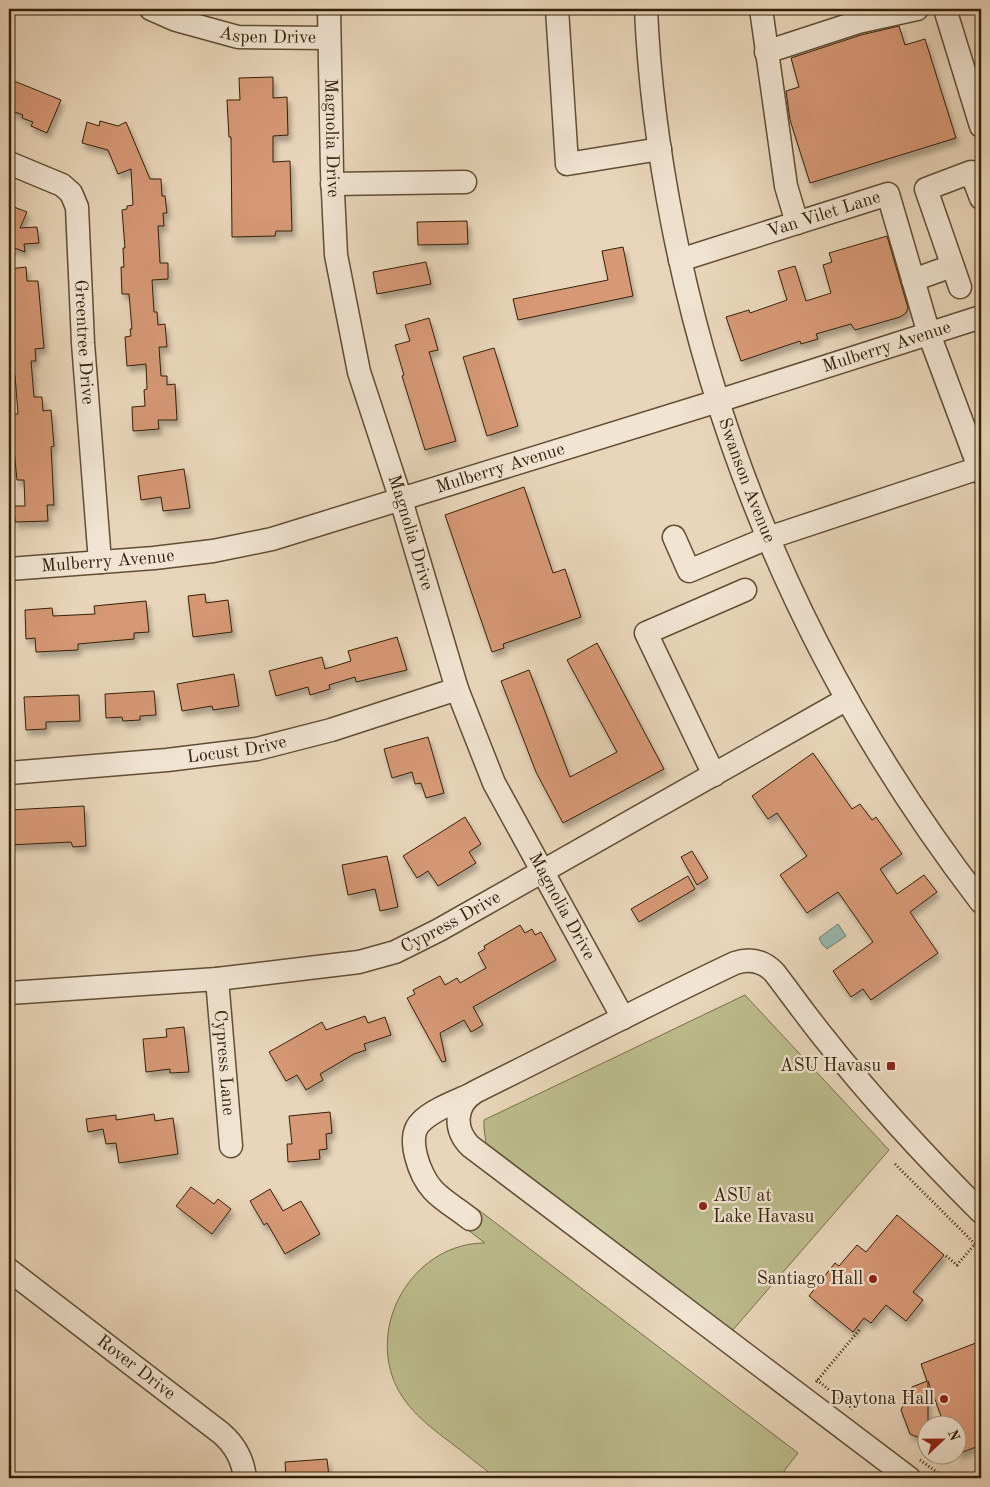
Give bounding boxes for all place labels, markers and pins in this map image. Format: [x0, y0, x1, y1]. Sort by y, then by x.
place label: ASU Havasu [780, 1057, 881, 1075]
marker: ASU Havasu [885, 1060, 897, 1072]
place label: ASU at Lake Havasu [713, 1187, 815, 1226]
marker: ASU at Lake Havasu [697, 1200, 709, 1212]
place label: Santiago Hall [757, 1270, 863, 1288]
marker: Santiago Hall [867, 1273, 879, 1285]
place label: Daytona Hall [830, 1390, 934, 1408]
marker: Daytona Hall [938, 1393, 950, 1405]

